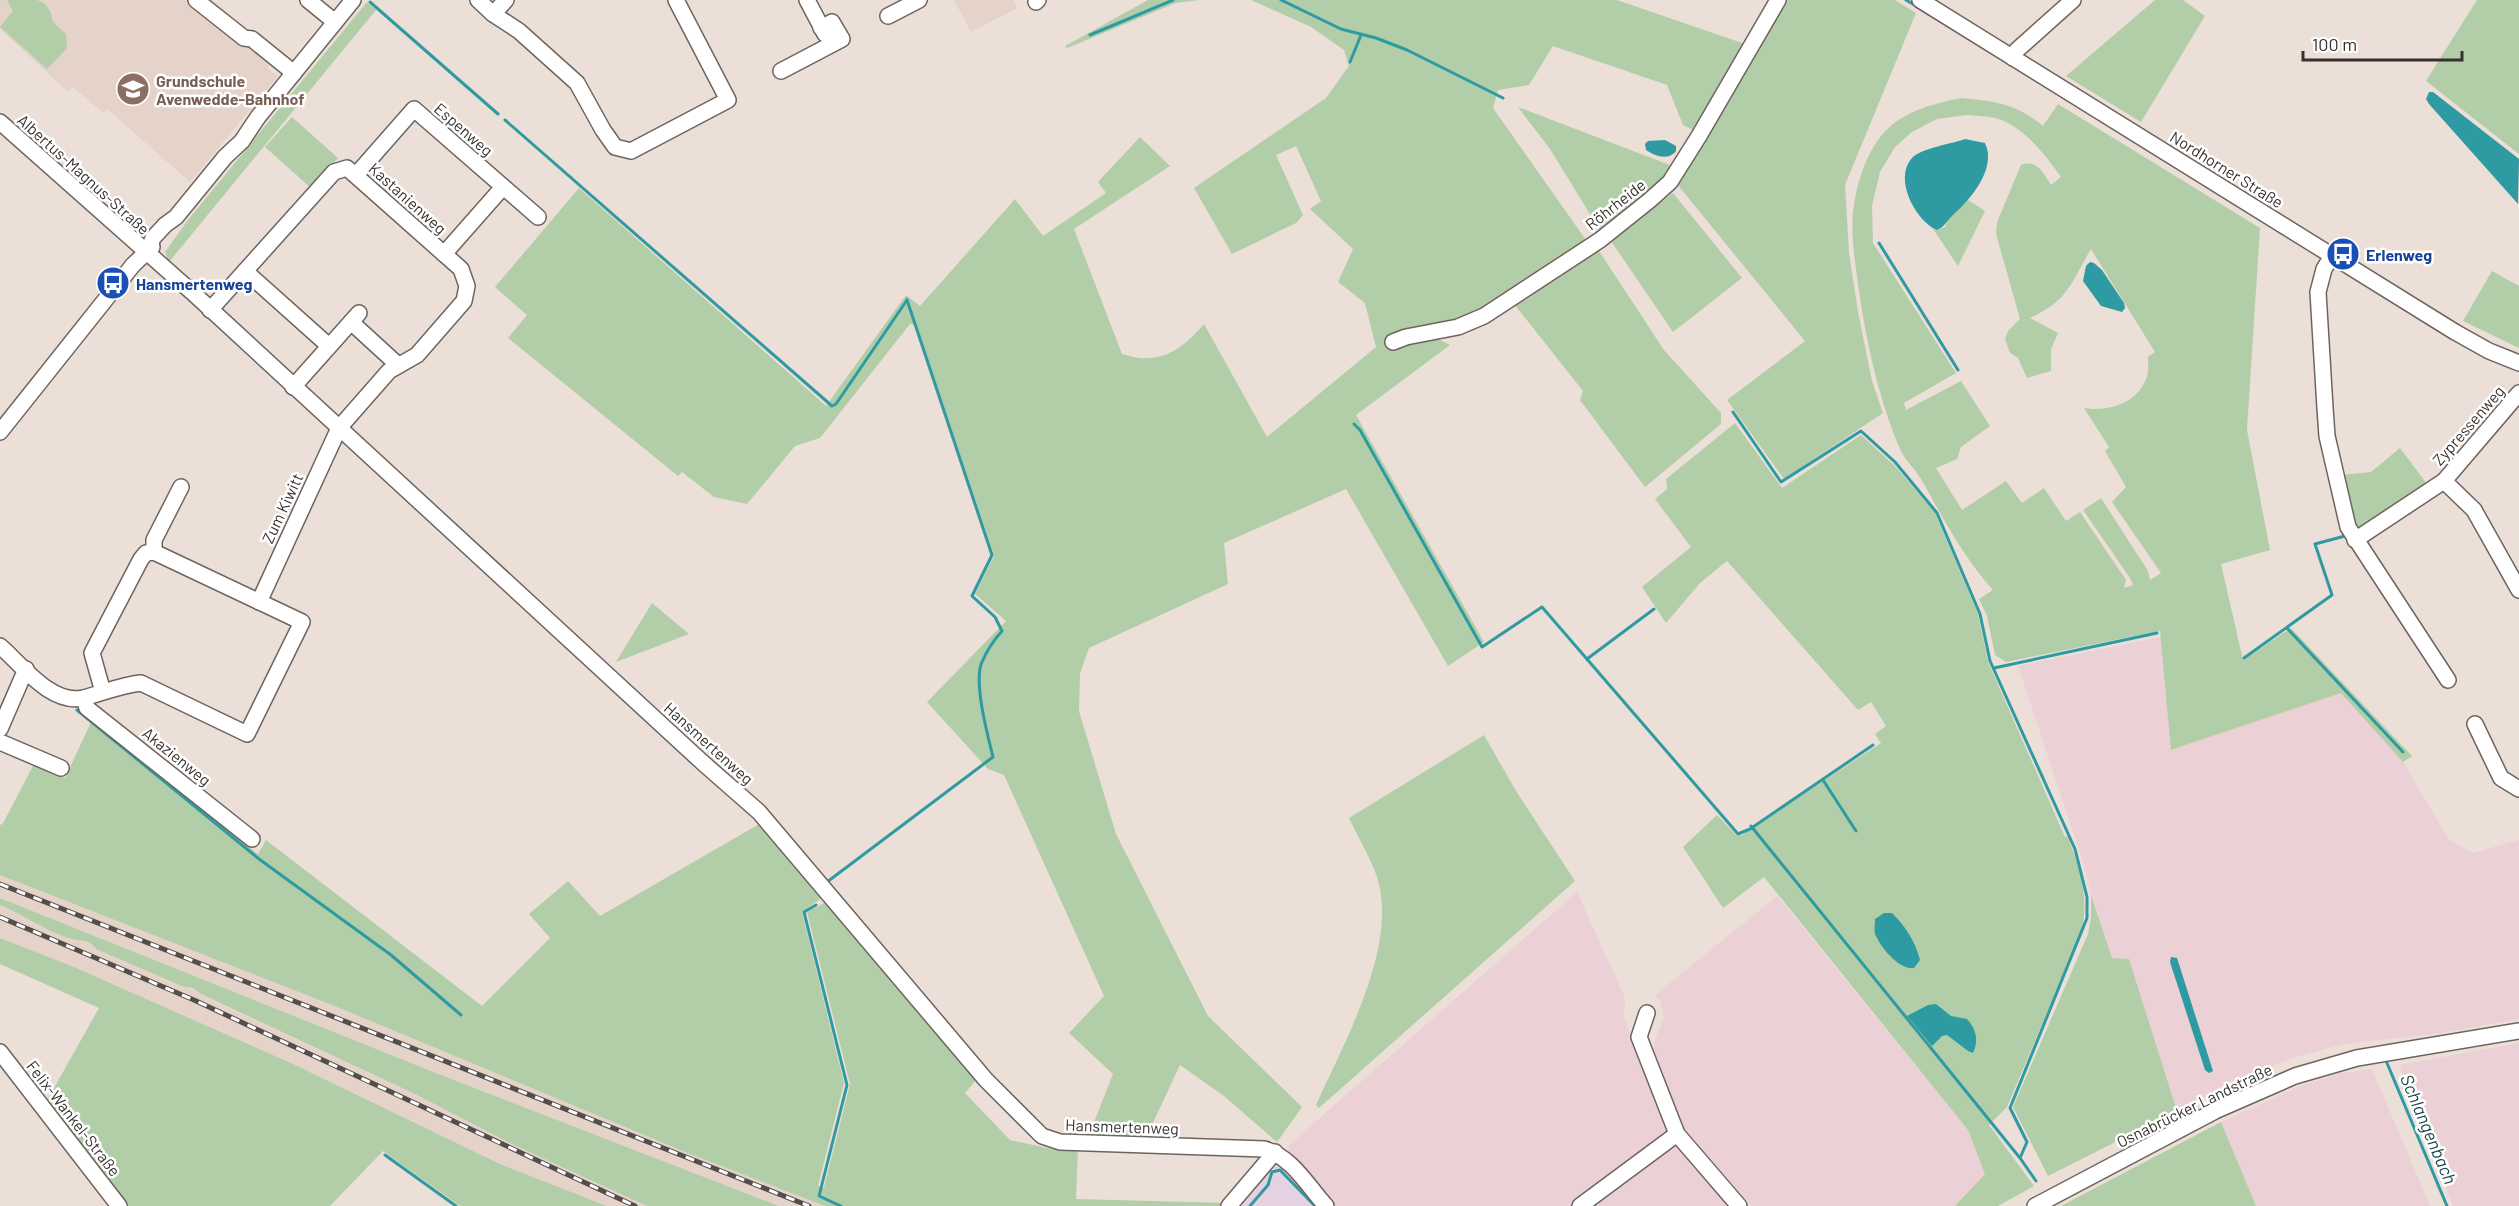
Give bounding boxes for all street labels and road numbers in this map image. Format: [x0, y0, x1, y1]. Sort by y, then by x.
street label: Espenweg [431, 98, 497, 160]
street label: Albertus-Magnus-Straße [14, 110, 154, 238]
street label: Nordhorner Straße [2167, 127, 2287, 211]
street label: Kastanienweg [365, 158, 451, 238]
street label: Röhrheide [1581, 175, 1649, 233]
street label: Zypressenweg [2428, 381, 2508, 469]
street label: Zum Kiwitt [258, 470, 306, 546]
street label: Hansmertenweg [660, 698, 758, 788]
street label: Akazienweg [139, 723, 215, 789]
street label: Felix-Wankel-Straße [23, 1057, 125, 1179]
street label: Osnabrücker Landstraße [2113, 1059, 2275, 1151]
street label: Hansmertenweg [1065, 1115, 1179, 1137]

